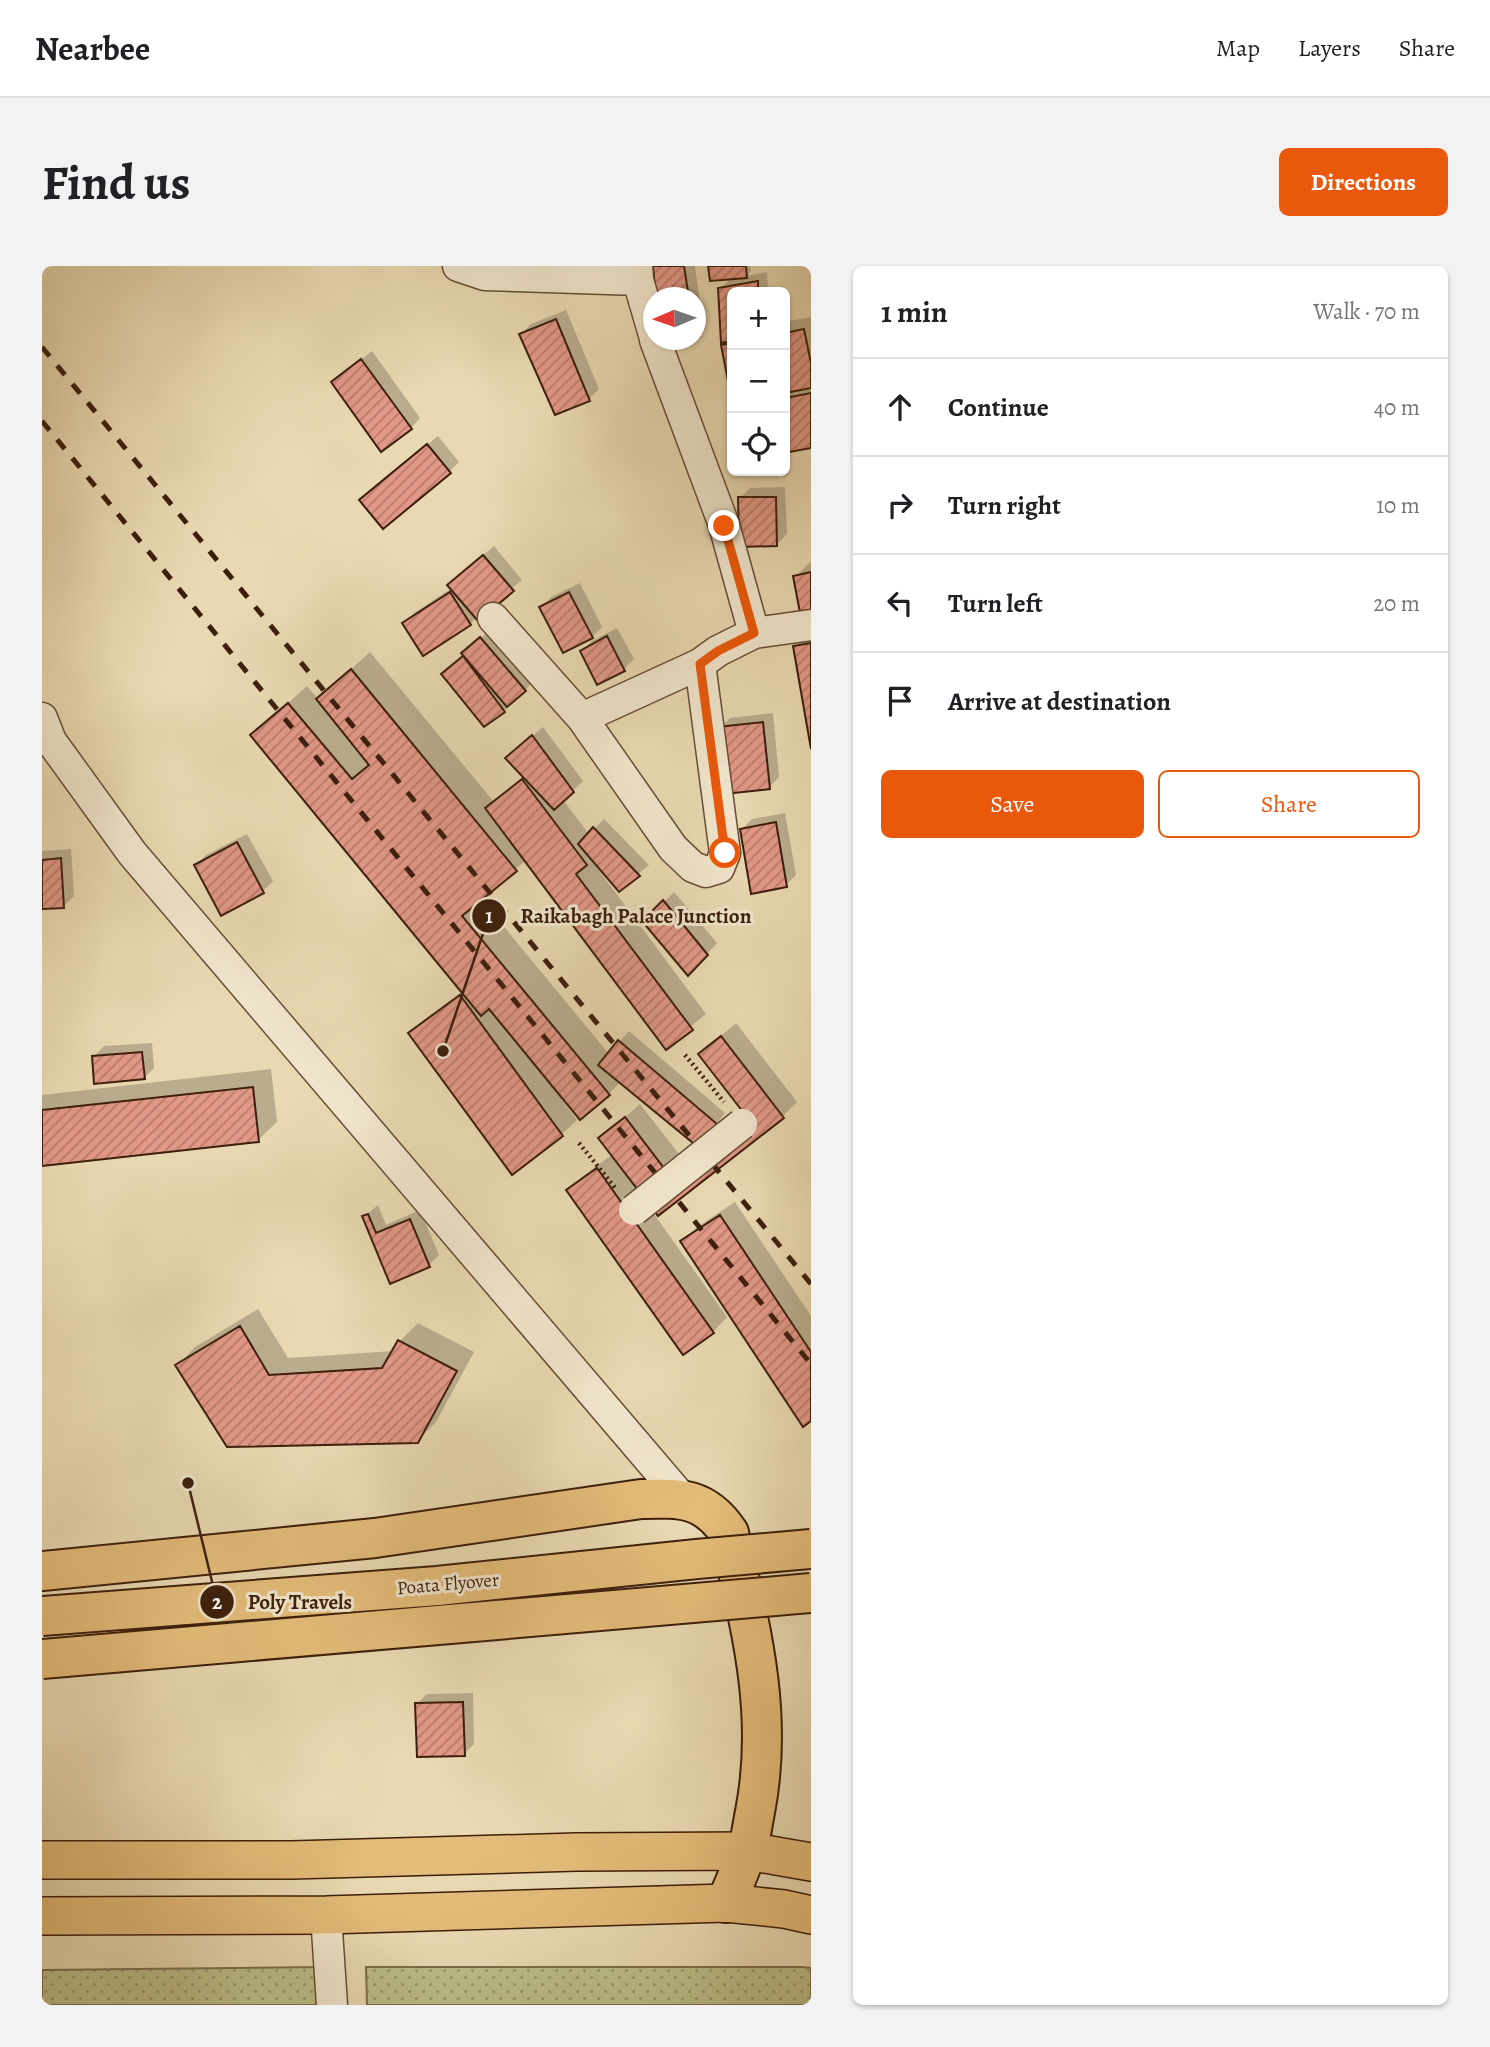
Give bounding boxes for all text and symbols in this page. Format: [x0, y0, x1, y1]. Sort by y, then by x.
text: Nearbee [35, 26, 150, 71]
text: Map [1216, 32, 1260, 64]
text: Layers [1298, 32, 1361, 64]
text: Share [1399, 32, 1455, 64]
button: Directions [1279, 148, 1448, 216]
text: Find us [42, 149, 190, 216]
north arrow [643, 287, 706, 350]
map controls [727, 287, 790, 476]
button: + [727, 287, 790, 350]
text: 1 min [881, 292, 948, 332]
text: Walk · 70 m [1313, 296, 1420, 327]
button: − [727, 350, 790, 413]
icon: ahead [881, 388, 919, 426]
text: Continue [948, 390, 1049, 425]
text: 40 m [1374, 392, 1420, 423]
button: locate [727, 413, 790, 476]
icon: right [881, 486, 919, 524]
text: Turn right [948, 488, 1061, 523]
text: 10 m [1376, 490, 1420, 521]
route end [708, 510, 739, 541]
icon: left [881, 584, 919, 622]
text: Turn left [948, 586, 1043, 621]
text: 20 m [1373, 588, 1420, 619]
icon: arrive [881, 682, 919, 720]
text: Arrive at destination [948, 684, 1171, 719]
button: Save [881, 770, 1144, 838]
button: Share [1158, 770, 1420, 838]
route start [709, 837, 740, 868]
callout: Raikabagh Palace Junction [472, 895, 766, 937]
text: 1 [485, 902, 493, 930]
text: Raikabagh Palace Junction [520, 902, 752, 930]
street label: Poata Flyover [396, 1567, 500, 1601]
callout: Poly Travels [199, 1581, 367, 1623]
text: 2 [212, 1588, 222, 1616]
text: Poly Travels [248, 1588, 352, 1616]

